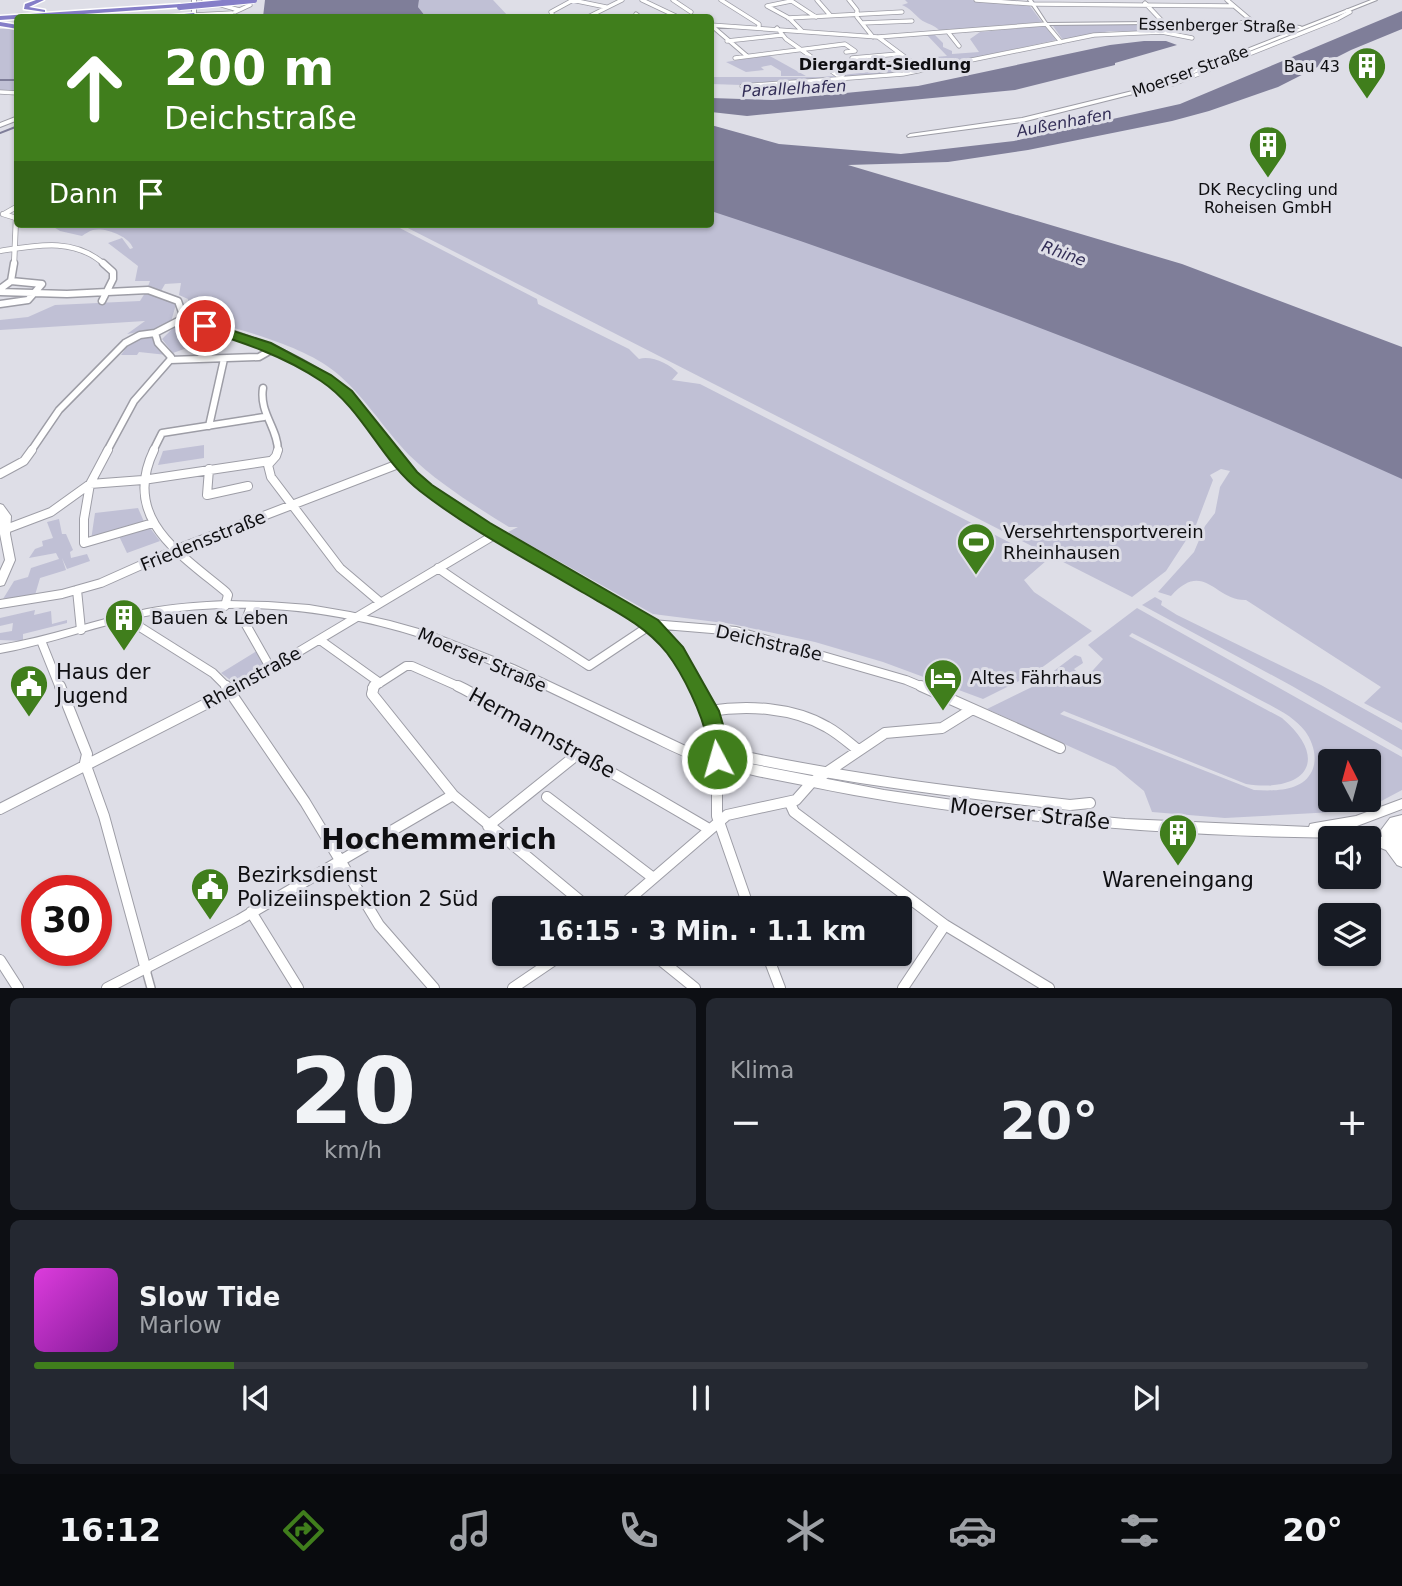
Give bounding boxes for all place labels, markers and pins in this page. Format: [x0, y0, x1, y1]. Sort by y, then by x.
building icon: Bau 43 [1346, 45, 1388, 100]
place label: Bau 43 [1284, 57, 1340, 76]
building icon: DK Recycling und Roheisen GmbH [1247, 124, 1289, 179]
place label: DK Recycling und Roheisen GmbH [1198, 180, 1338, 217]
pin [175, 296, 235, 356]
sports icon: Versehrtensportverein Rheinhausen [955, 521, 997, 576]
place label: Versehrtensportverein Rheinhausen [1003, 521, 1204, 563]
building icon: Bauen & Leben [103, 597, 145, 652]
place label: Bauen & Leben [151, 607, 288, 628]
hotel icon: Altes Fährhaus [922, 657, 964, 712]
place label: Haus der Jugend [54, 660, 151, 708]
public building icon: Haus der Jugend [8, 663, 50, 718]
place label: Altes Fährhaus [970, 667, 1102, 688]
building icon: Wareneingang [1157, 812, 1199, 867]
place label: Bezirksdienst Polizeiinspektion 2 Süd [237, 863, 479, 911]
public building icon: Bezirksdienst Polizeiinspektion 2 Süd [189, 866, 231, 921]
place label: Wareneingang [1102, 868, 1254, 892]

